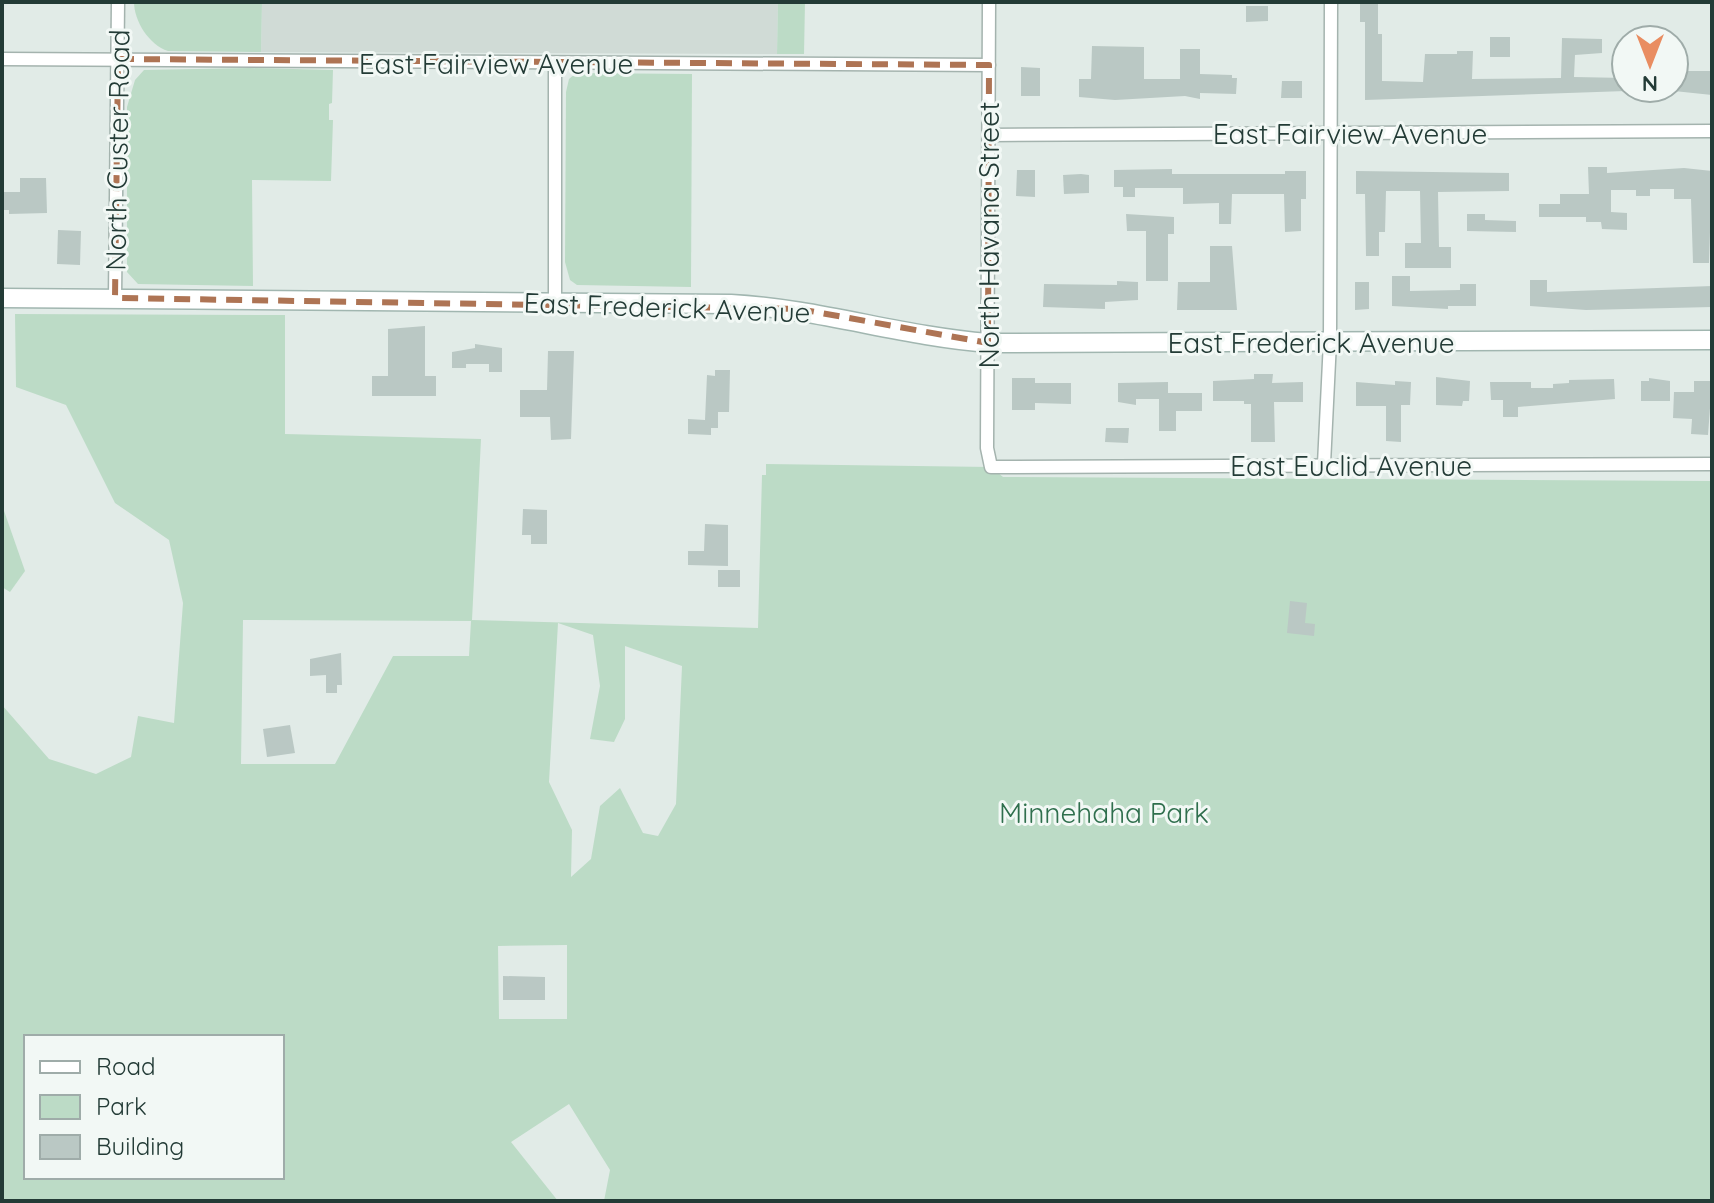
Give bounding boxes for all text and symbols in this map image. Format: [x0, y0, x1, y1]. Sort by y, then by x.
north arrow [1610, 24, 1690, 104]
street label: North Custer Road [97, 29, 137, 271]
street label: East Fairview Avenue [359, 46, 633, 81]
text: N [1642, 70, 1658, 98]
street label: North Havana Street [971, 102, 1006, 368]
street label: East Fairview Avenue [1213, 116, 1487, 151]
street label: East Frederick Avenue [523, 284, 811, 330]
street label: East Frederick Avenue [1167, 325, 1455, 360]
street label: East Euclid Avenue [1230, 448, 1472, 483]
park label: Minnehaha Park [999, 795, 1209, 830]
legend [24, 1035, 284, 1179]
text: Road [96, 1051, 156, 1081]
text: Park [96, 1091, 147, 1121]
text: Building [96, 1131, 184, 1161]

